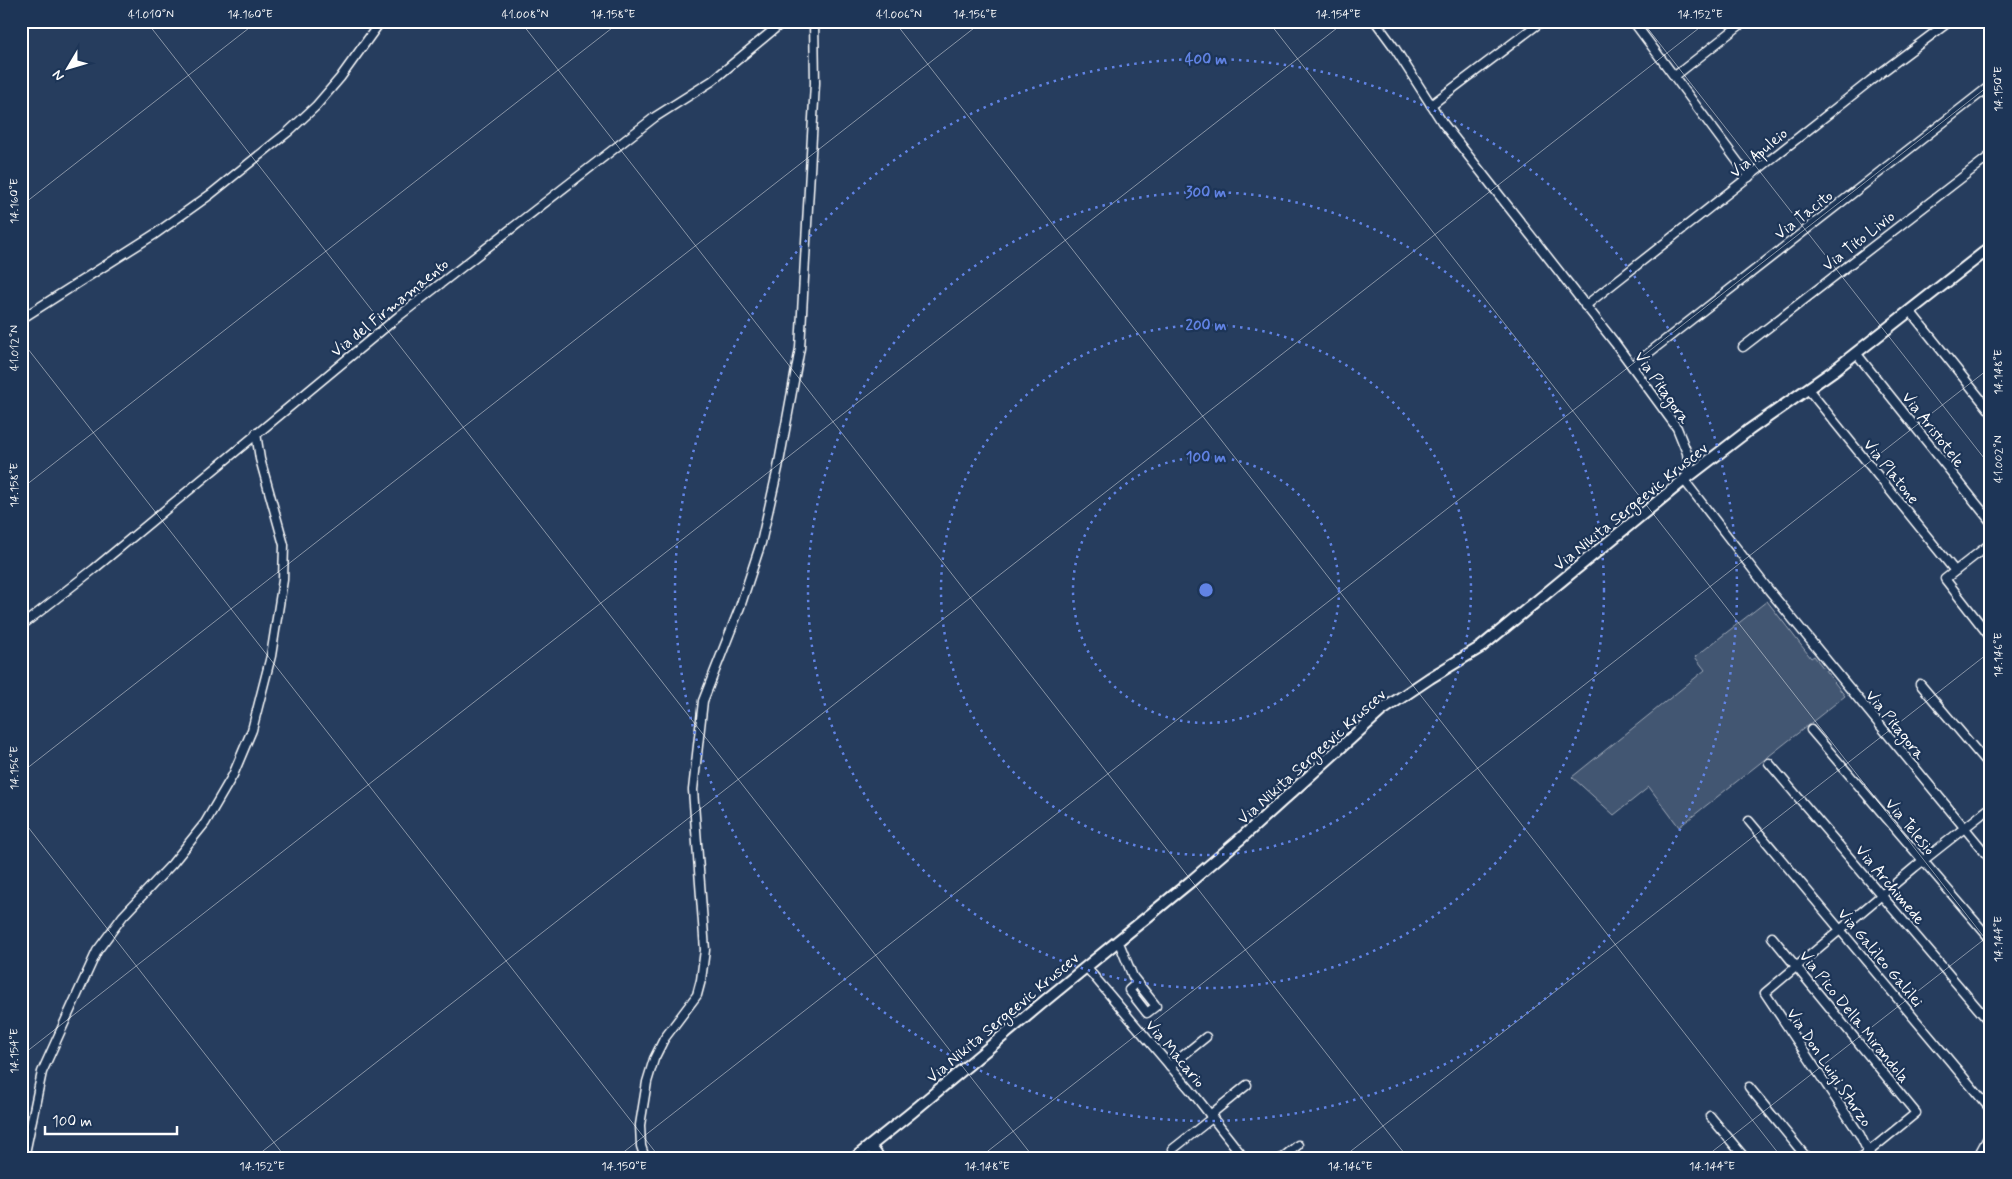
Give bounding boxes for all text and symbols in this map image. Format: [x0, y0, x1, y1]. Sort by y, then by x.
text: 41.010°N [128, 7, 174, 23]
text: 14.160°E [227, 7, 273, 23]
text: 41.008°N [501, 7, 549, 23]
text: 14.158°E [591, 7, 635, 23]
text: 41.006°N [876, 7, 922, 23]
text: 14.156°E [953, 7, 997, 23]
text: 14.154°E [1315, 7, 1361, 23]
text: 14.152°E [1677, 7, 1723, 23]
north arrow [42, 42, 92, 92]
text: 400 m [1185, 50, 1227, 70]
text: N [49, 66, 69, 85]
text: 14.150°E [1991, 66, 2007, 112]
street label: Via Apuleio [1725, 123, 1793, 184]
text: 14.160°E [7, 178, 23, 224]
text: 300 m [1186, 183, 1226, 203]
street label: Via Tacito [1770, 186, 1838, 245]
street label: Via Tito Livio [1818, 206, 1900, 276]
street label: Via del Firmamaento [327, 254, 453, 362]
text: 200 m [1186, 316, 1227, 336]
text: 41.012°N [7, 325, 23, 371]
street label: Via Pitagora [1628, 347, 1695, 429]
text: 14.148°E [1991, 349, 2007, 395]
street label: Via Aristotele [1897, 388, 1969, 473]
street label: Via Platone [1858, 435, 1923, 509]
text: 41.002°N [1991, 435, 2007, 483]
street label: Via Nikita Sergeevic Kruscev [1549, 438, 1714, 577]
text: 100 m [1186, 448, 1226, 468]
text: 14.158°E [7, 463, 23, 507]
centre of rings [1197, 581, 1215, 599]
text: 14.146°E [1991, 633, 2007, 677]
street label: Via Nikita Sergeevic Kruscev [1233, 684, 1392, 830]
street label: Via Pitagora [1859, 686, 1930, 765]
text: 14.156°E [7, 746, 23, 790]
street label: Via Telesio [1880, 794, 1940, 860]
street label: Via Archimede [1850, 841, 1930, 930]
street label: Via Galileo Galilei [1832, 904, 1927, 1012]
text: 14.144°E [1991, 916, 2007, 962]
street label: Via Pico Della Mirandola [1794, 946, 1914, 1088]
street label: Via Nikita Sergeevic Kruscev [922, 948, 1085, 1089]
street label: Via Don Luigi Sturzo [1781, 1004, 1876, 1131]
street label: Via Macario [1140, 1016, 1209, 1092]
text: 14.154°E [7, 1028, 23, 1074]
scale bar [45, 1104, 178, 1136]
text: 100 m [52, 1112, 92, 1132]
text: 14.152°E [239, 1159, 285, 1175]
text: 14.150°E [601, 1159, 647, 1175]
text: 14.148°E [964, 1159, 1010, 1175]
text: 14.146°E [1328, 1159, 1372, 1175]
text: 14.144°E [1689, 1159, 1735, 1175]

